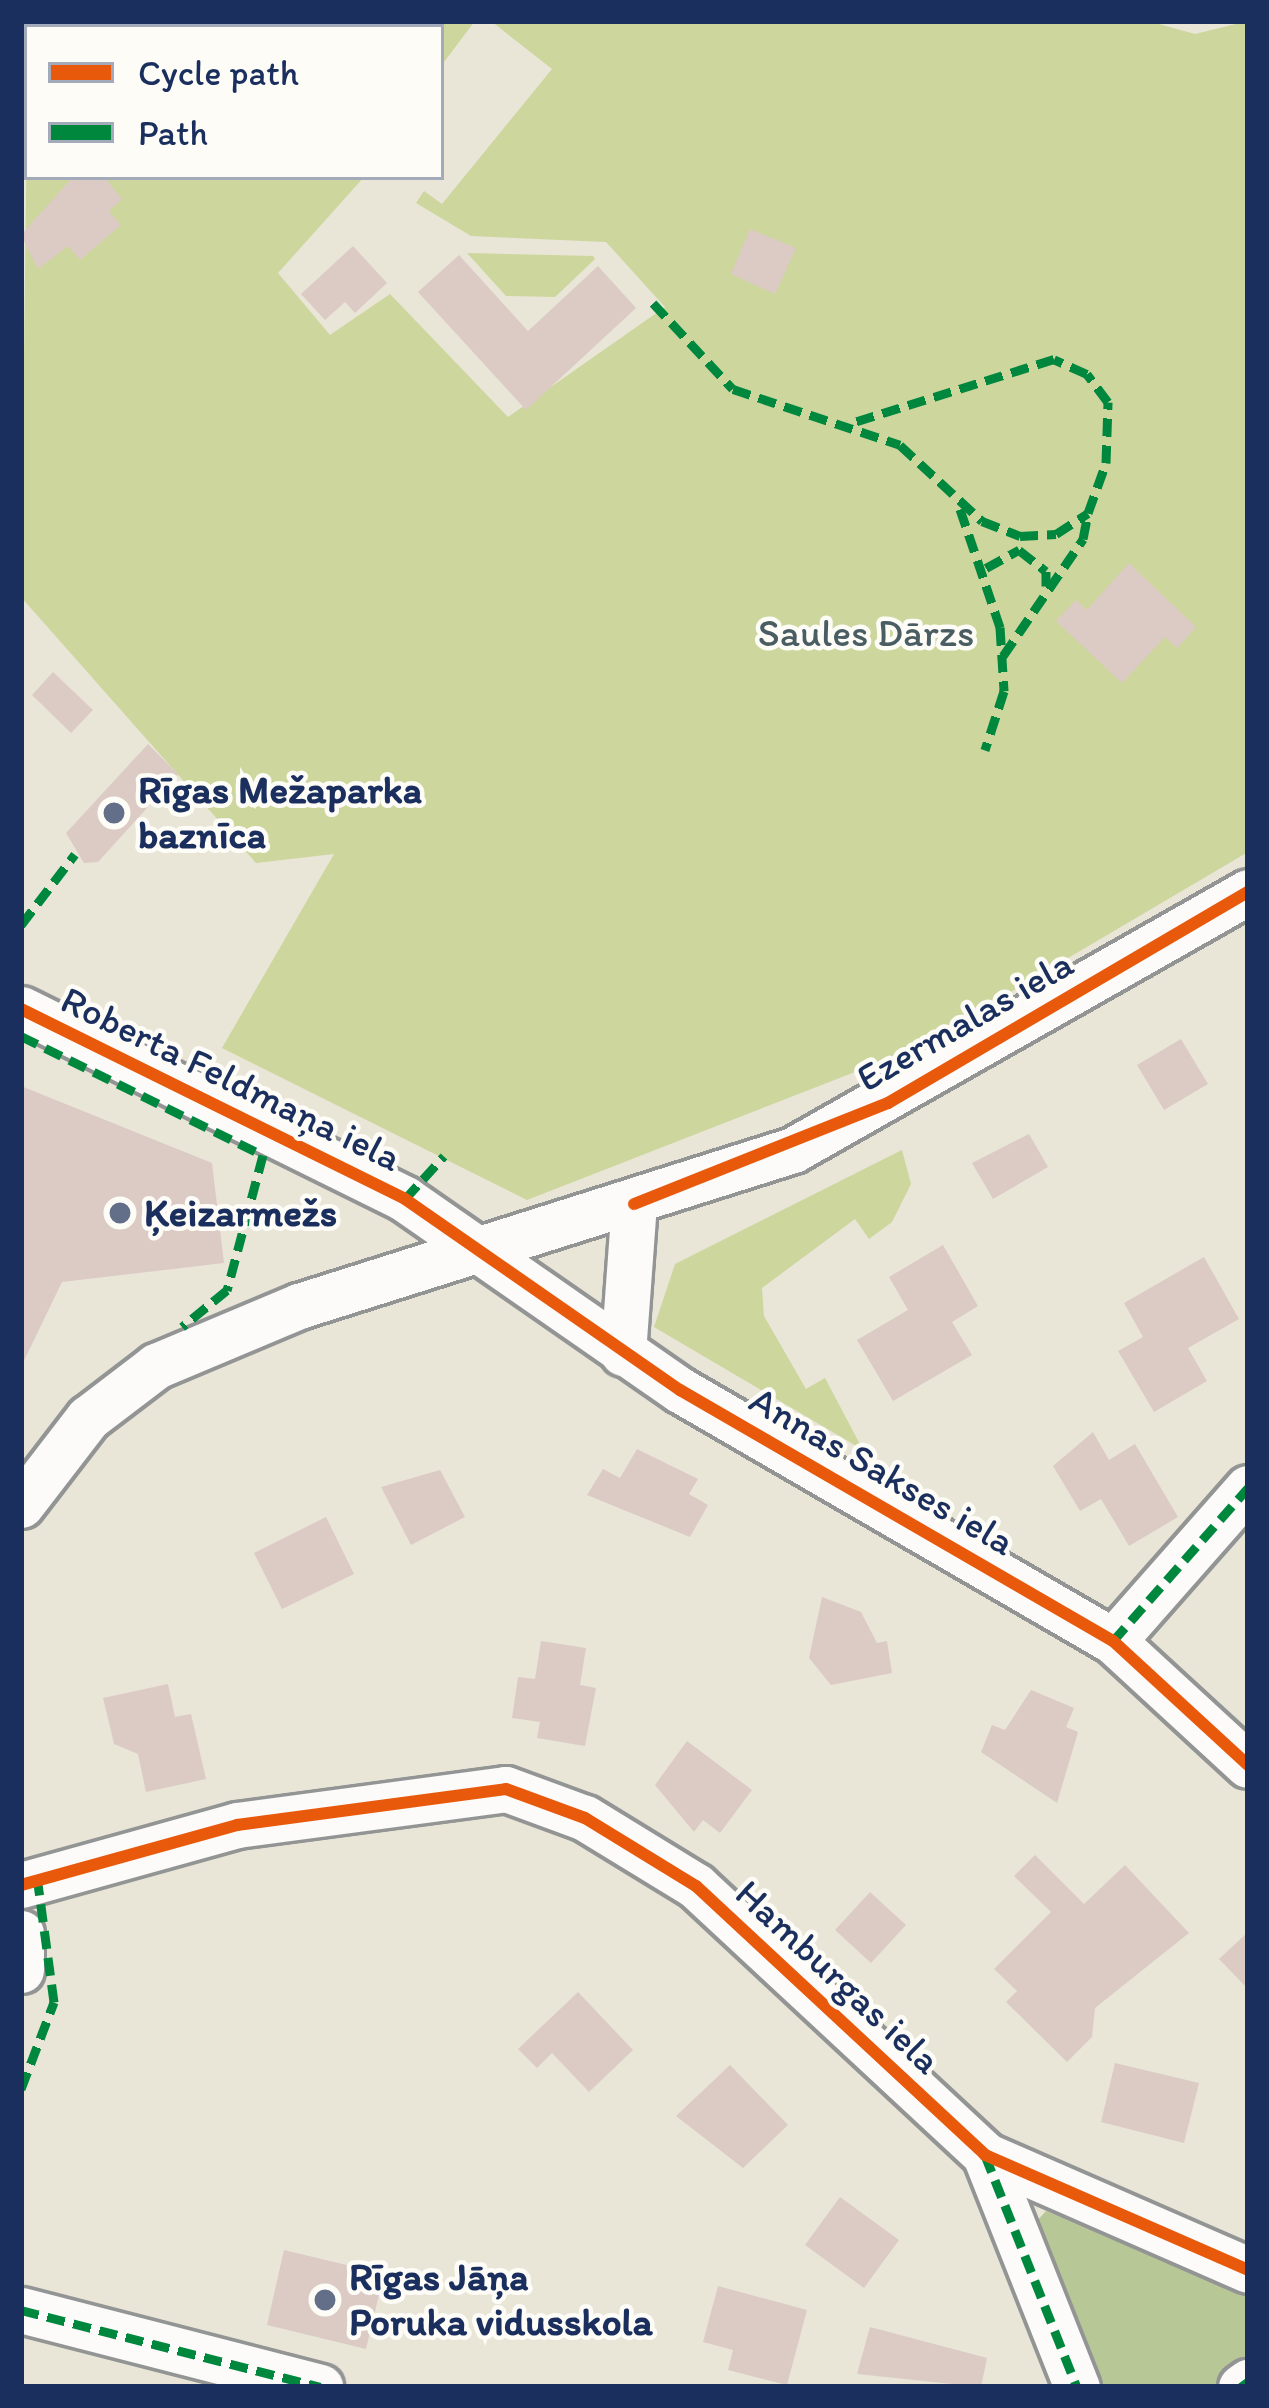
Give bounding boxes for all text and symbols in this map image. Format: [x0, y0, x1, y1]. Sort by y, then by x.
legend [24, 24, 444, 180]
text: Cycle path [138, 51, 299, 94]
text: Path [138, 111, 208, 154]
park label: Saules Dārzs [758, 610, 974, 656]
place label: Rīgas Mežaparka baznīca [138, 768, 420, 859]
marker: Rīgas Mežaparka baznīca [101, 800, 127, 826]
street label: Ezermalas iela [848, 940, 1082, 1102]
street label: Roberta Feldmaņa iela [53, 976, 409, 1182]
place label: Ķeizarmežs [144, 1190, 337, 1236]
marker: Ķeizarmežs [107, 1200, 133, 1226]
street label: Annas Sakses iela [741, 1376, 1023, 1566]
street label: Hamburgas iela [726, 1870, 950, 2084]
place label: Rīgas Jāņa Poruka vidusskola [349, 2255, 652, 2346]
marker: Rīgas Jāņa Poruka vidusskola [312, 2287, 338, 2313]

